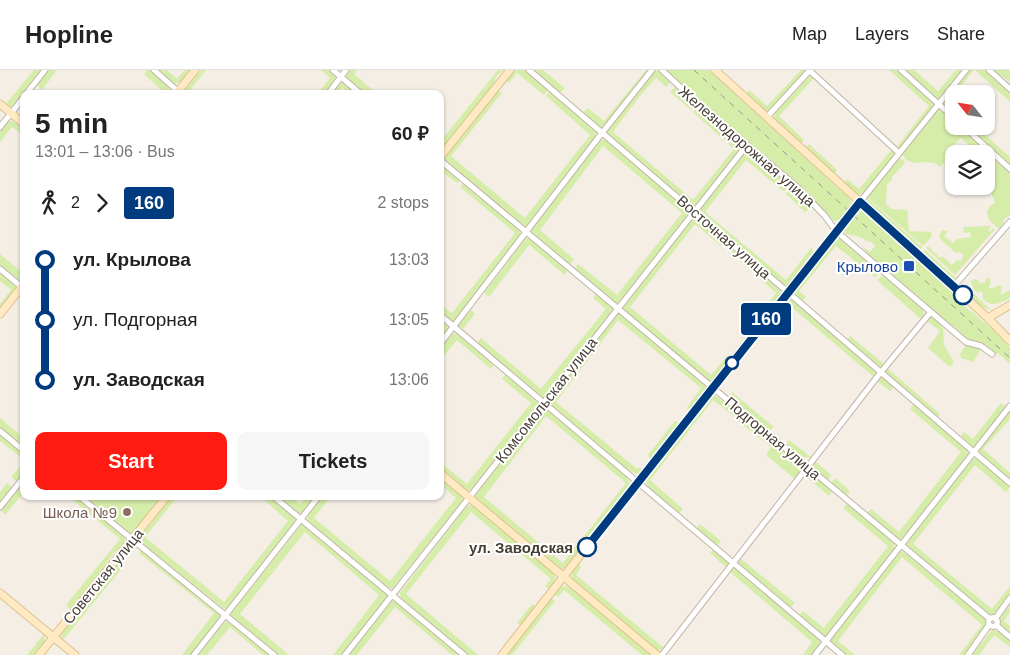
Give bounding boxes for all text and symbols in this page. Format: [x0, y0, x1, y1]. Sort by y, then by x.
text: Hopline [25, 21, 113, 48]
text: Map [792, 24, 827, 44]
text: Layers [855, 24, 909, 44]
text: Share [937, 24, 985, 44]
street label: Железнодорожная улица [675, 82, 819, 210]
north arrow [945, 85, 995, 135]
map controls [945, 85, 995, 195]
text: 5 min [35, 108, 108, 139]
text: 60 ₽ [392, 123, 429, 144]
text: 13:01 – 13:06 · Bus [35, 143, 175, 160]
button: layers [945, 145, 995, 195]
icon: walk [35, 189, 63, 217]
icon: forward [88, 189, 116, 217]
street label: Восточная улица [674, 192, 775, 283]
text: 160 [134, 193, 164, 213]
text: 2 [71, 194, 80, 211]
text: 2 stops [377, 194, 429, 211]
text: ул. Крылова [73, 249, 191, 270]
text: 13:03 [389, 251, 429, 268]
place label: Крылово [837, 258, 898, 275]
marker: Крылово [902, 259, 916, 273]
unlabelled marker [953, 285, 973, 305]
line badge: 160 [737, 303, 795, 335]
text: ул. Подгорная [73, 309, 198, 330]
text: 160 [751, 309, 781, 329]
text: 13:05 [389, 311, 429, 328]
street label: Комсомольская улица [492, 333, 601, 466]
unlabelled marker [725, 356, 739, 370]
text: ул. Заводская [73, 369, 205, 390]
text: 13:06 [389, 371, 429, 388]
street label: Подгорная улица [722, 393, 825, 483]
button: Start [35, 432, 227, 490]
button: Tickets [237, 432, 429, 490]
place label: Школа №9 [43, 504, 117, 521]
marker: Школа №9 [121, 506, 133, 518]
street label: Советская улица [59, 524, 147, 627]
marker: ул. Заводская [577, 537, 597, 557]
place label: ул. Заводская [469, 539, 573, 556]

